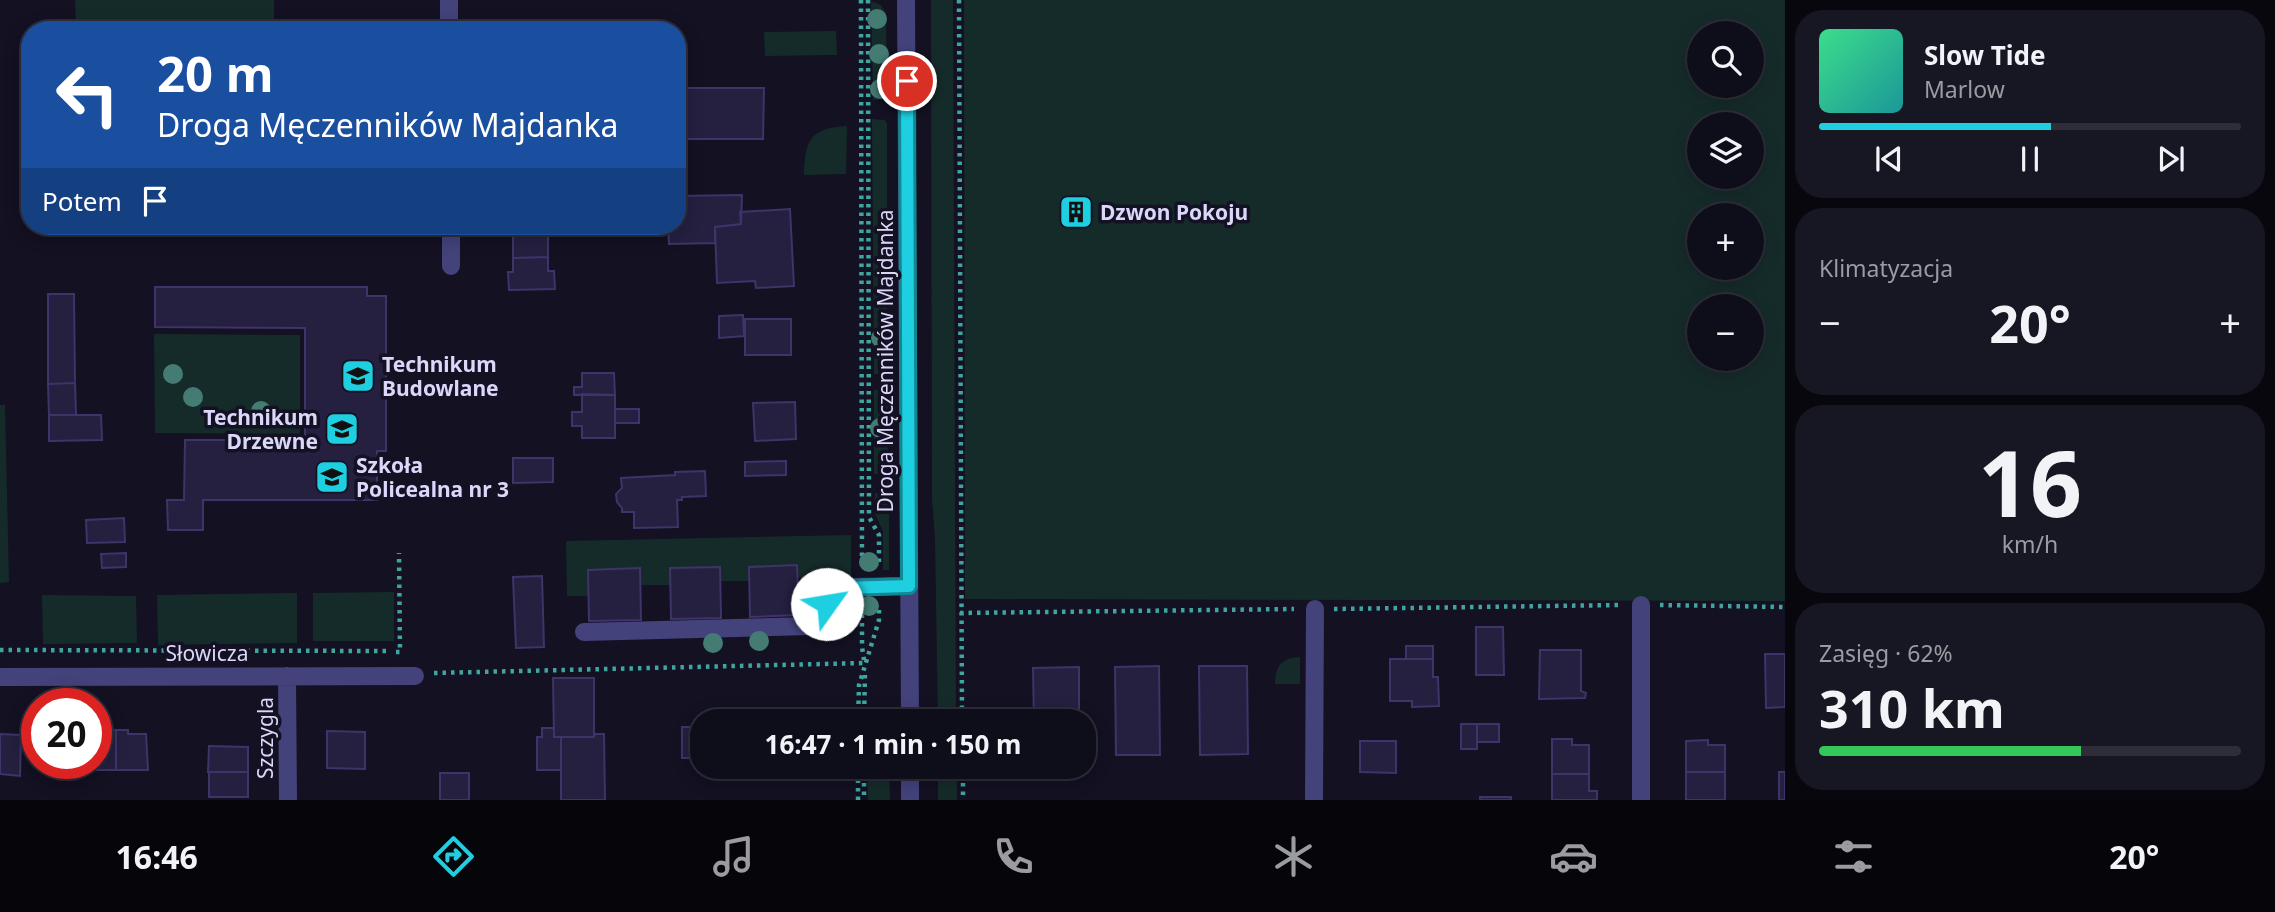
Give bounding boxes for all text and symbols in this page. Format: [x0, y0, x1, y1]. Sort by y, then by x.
map controls [1687, 21, 1764, 371]
button: search [1687, 21, 1764, 98]
text: Slow Tide [1924, 37, 2046, 73]
text: 20 m [157, 40, 274, 106]
icon: left [42, 49, 133, 140]
pin [877, 51, 937, 111]
icon: arrive [888, 62, 926, 100]
text: Marlow [1924, 73, 2005, 105]
text: Droga Męczenników Majdanka [157, 103, 619, 146]
button: layers [1687, 112, 1764, 189]
icon: previous [1870, 140, 1908, 178]
icon: pause [2011, 140, 2049, 178]
icon: next [2152, 140, 2190, 178]
icon: arrive [136, 182, 174, 220]
text: Potem [42, 183, 122, 219]
building icon: Dzwon Pokoju [1057, 193, 1095, 231]
place label: Dzwon Pokoju [1100, 198, 1248, 226]
button: + [1687, 203, 1764, 280]
street label: Droga Męczenników Majdanka [871, 210, 899, 512]
text: Klimatyzacja [1819, 252, 1953, 284]
text: 20° [1989, 287, 2071, 358]
button: − [1687, 294, 1764, 371]
text: − [1819, 296, 1841, 348]
text: + [2219, 296, 2241, 348]
place label: Technikum Budowlane [382, 350, 499, 402]
school or university icon: Technikum Budowlane [339, 357, 377, 395]
place label: Technikum Drzewne [203, 403, 318, 455]
school or university icon: Technikum Drzewne [323, 410, 361, 448]
text: 16 [1978, 420, 2082, 544]
place label: Szkoła Policealna nr 3 [356, 451, 509, 503]
school or university icon: Szkoła Policealna nr 3 [313, 458, 351, 496]
text: km/h [2002, 528, 2058, 560]
position arrow [790, 567, 864, 641]
text: Zasięg · 62% [1819, 637, 1953, 669]
street label: Słowicza [166, 639, 248, 667]
text: 310 km [1819, 672, 2005, 743]
speed limit sign: 20 [21, 688, 112, 779]
street label: Szczygla [251, 697, 279, 779]
text: 16:47 · 1 min · 150 m [765, 726, 1021, 762]
icon: directions [429, 832, 478, 881]
icon: music [709, 832, 758, 881]
icon: phone [989, 832, 1038, 881]
icon: climate [1269, 832, 1318, 881]
icon: car [1549, 832, 1598, 881]
icon: filters [1829, 832, 1878, 881]
text: 16:46 [116, 835, 198, 878]
text: 20° [2109, 835, 2159, 878]

